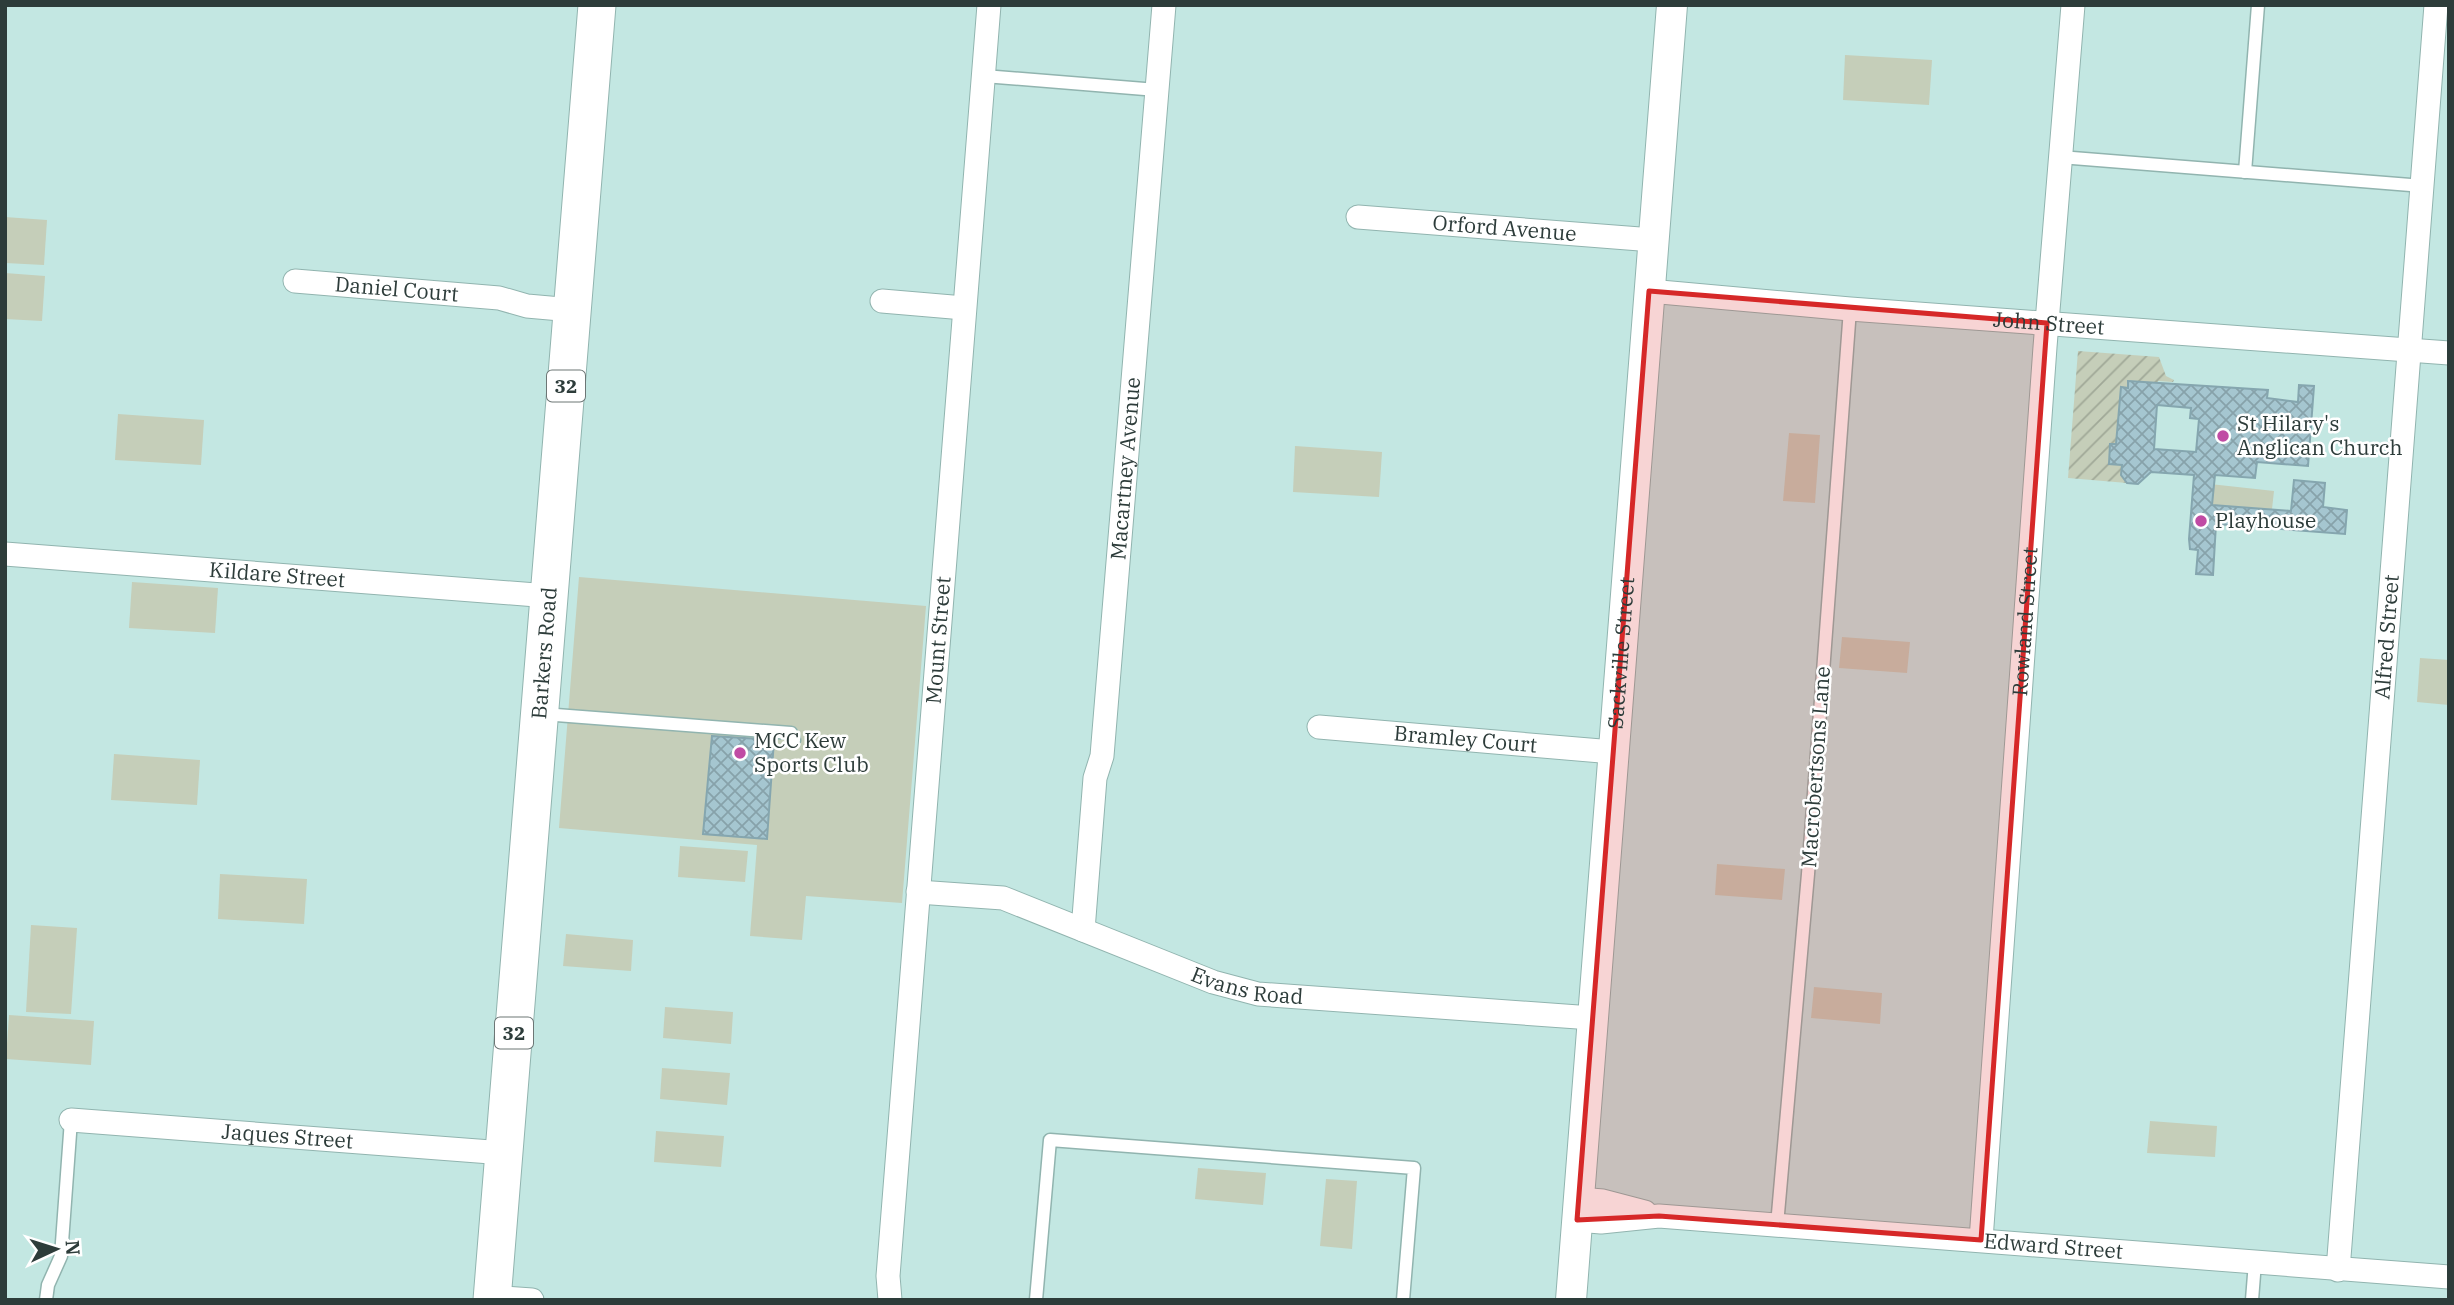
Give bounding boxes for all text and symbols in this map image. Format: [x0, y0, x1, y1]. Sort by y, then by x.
street label: Orford Avenue [1432, 208, 1578, 247]
street label: Daniel Court [334, 269, 460, 308]
street label: John Street [1992, 305, 2105, 341]
road number: 32 [547, 370, 585, 402]
street label: Macartney Avenue [1103, 376, 1146, 561]
place label: St Hilary's Anglican Church [2237, 409, 2403, 461]
marker: St Hilary's Anglican Church [2215, 428, 2231, 444]
place label: Playhouse [2215, 506, 2316, 534]
marker: Playhouse [2193, 513, 2209, 529]
street label: Rowland Street [2005, 546, 2044, 697]
street label: Kildare Street [208, 555, 346, 593]
street label: Alfred Street [2367, 573, 2405, 700]
street label: Mount Street [919, 575, 957, 705]
street label: Sackville Street [1601, 576, 1640, 730]
street label: Barkers Road [524, 586, 563, 720]
street label: Macrobertsons Lane [1794, 665, 1836, 869]
street label: Bramley Court [1393, 718, 1538, 758]
place label: MCC Kew Sports Club [754, 726, 869, 778]
marker: MCC Kew Sports Club [732, 745, 748, 761]
street label: Evans Road [1187, 960, 1304, 1010]
road number: 32 [495, 1018, 533, 1049]
street label: Jaques Street [221, 1117, 354, 1154]
north arrow [21, 1214, 91, 1284]
street label: Edward Street [1983, 1226, 2124, 1265]
text: N [60, 1239, 85, 1256]

